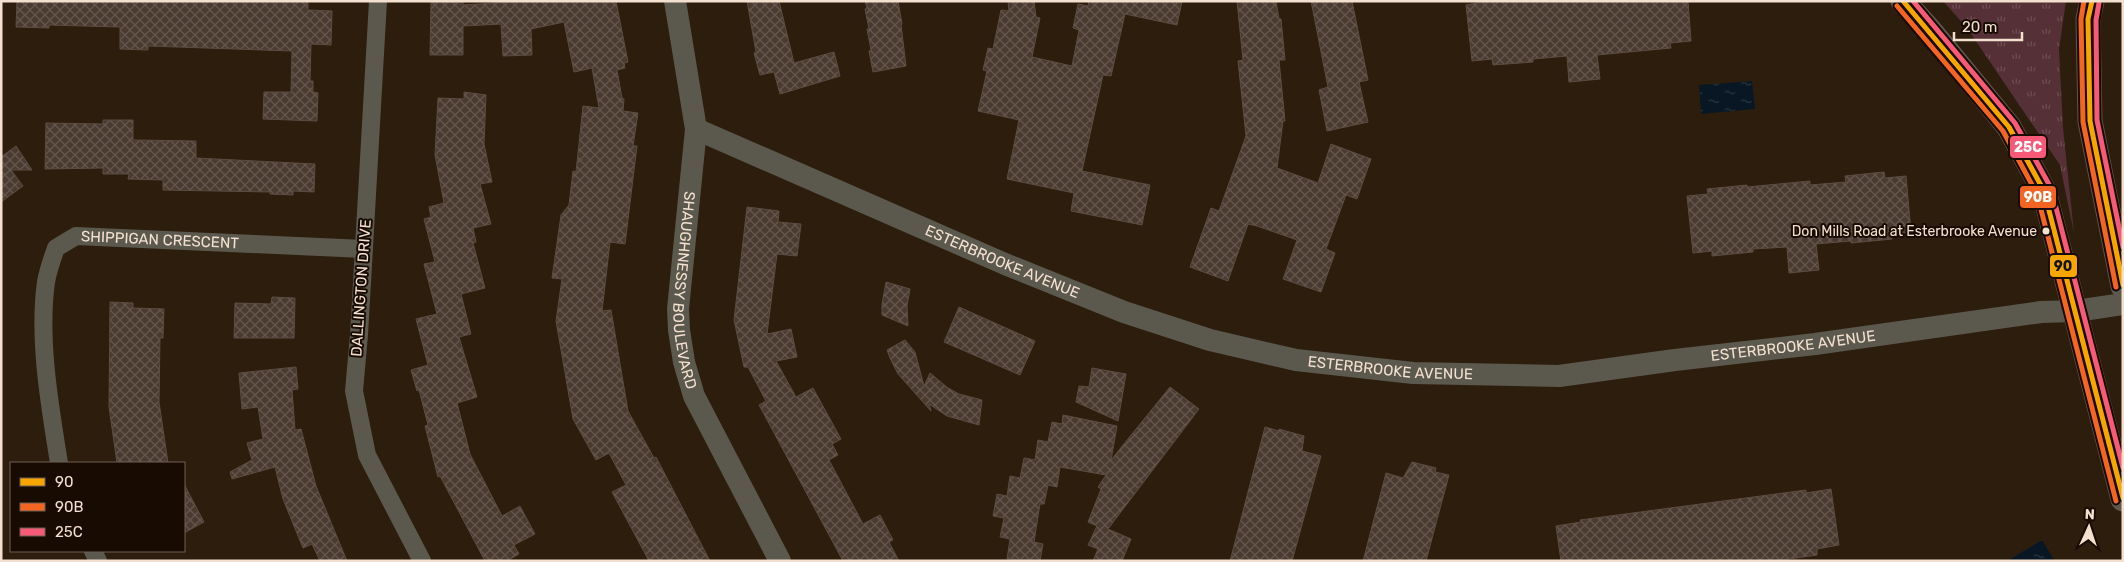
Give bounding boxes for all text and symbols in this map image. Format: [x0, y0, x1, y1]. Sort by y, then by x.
scale bar [1954, 10, 2022, 42]
text: 20 m [1962, 18, 1997, 36]
line badge: 25C [2009, 135, 2047, 159]
text: 25C [2014, 139, 2042, 156]
line badge: 90B [2019, 185, 2057, 209]
text: 90B [2024, 189, 2052, 206]
street label: SHAUGHNESSY BOULEVARD [669, 190, 700, 391]
street label: DALLINGTON DRIVE [347, 219, 375, 357]
street label: ESTERBROOKE AVENUE [923, 221, 1082, 302]
place label: Don Mills Road at Esterbrooke Avenue [1792, 223, 2037, 240]
marker: Don Mills Road at Esterbrooke Avenue [2041, 226, 2051, 236]
street label: SHIPPIGAN CRESCENT [81, 227, 240, 252]
line badge: 90 [2049, 254, 2078, 278]
text: 90 [2054, 258, 2072, 275]
street label: ESTERBROOKE AVENUE [1710, 327, 1877, 365]
street label: ESTERBROOKE AVENUE [1307, 352, 1473, 383]
legend [10, 462, 185, 552]
text: 90 [55, 473, 73, 491]
text: 90B [55, 498, 83, 516]
north arrow [2064, 502, 2114, 552]
text: N [2084, 506, 2095, 523]
text: 25C [55, 523, 83, 541]

